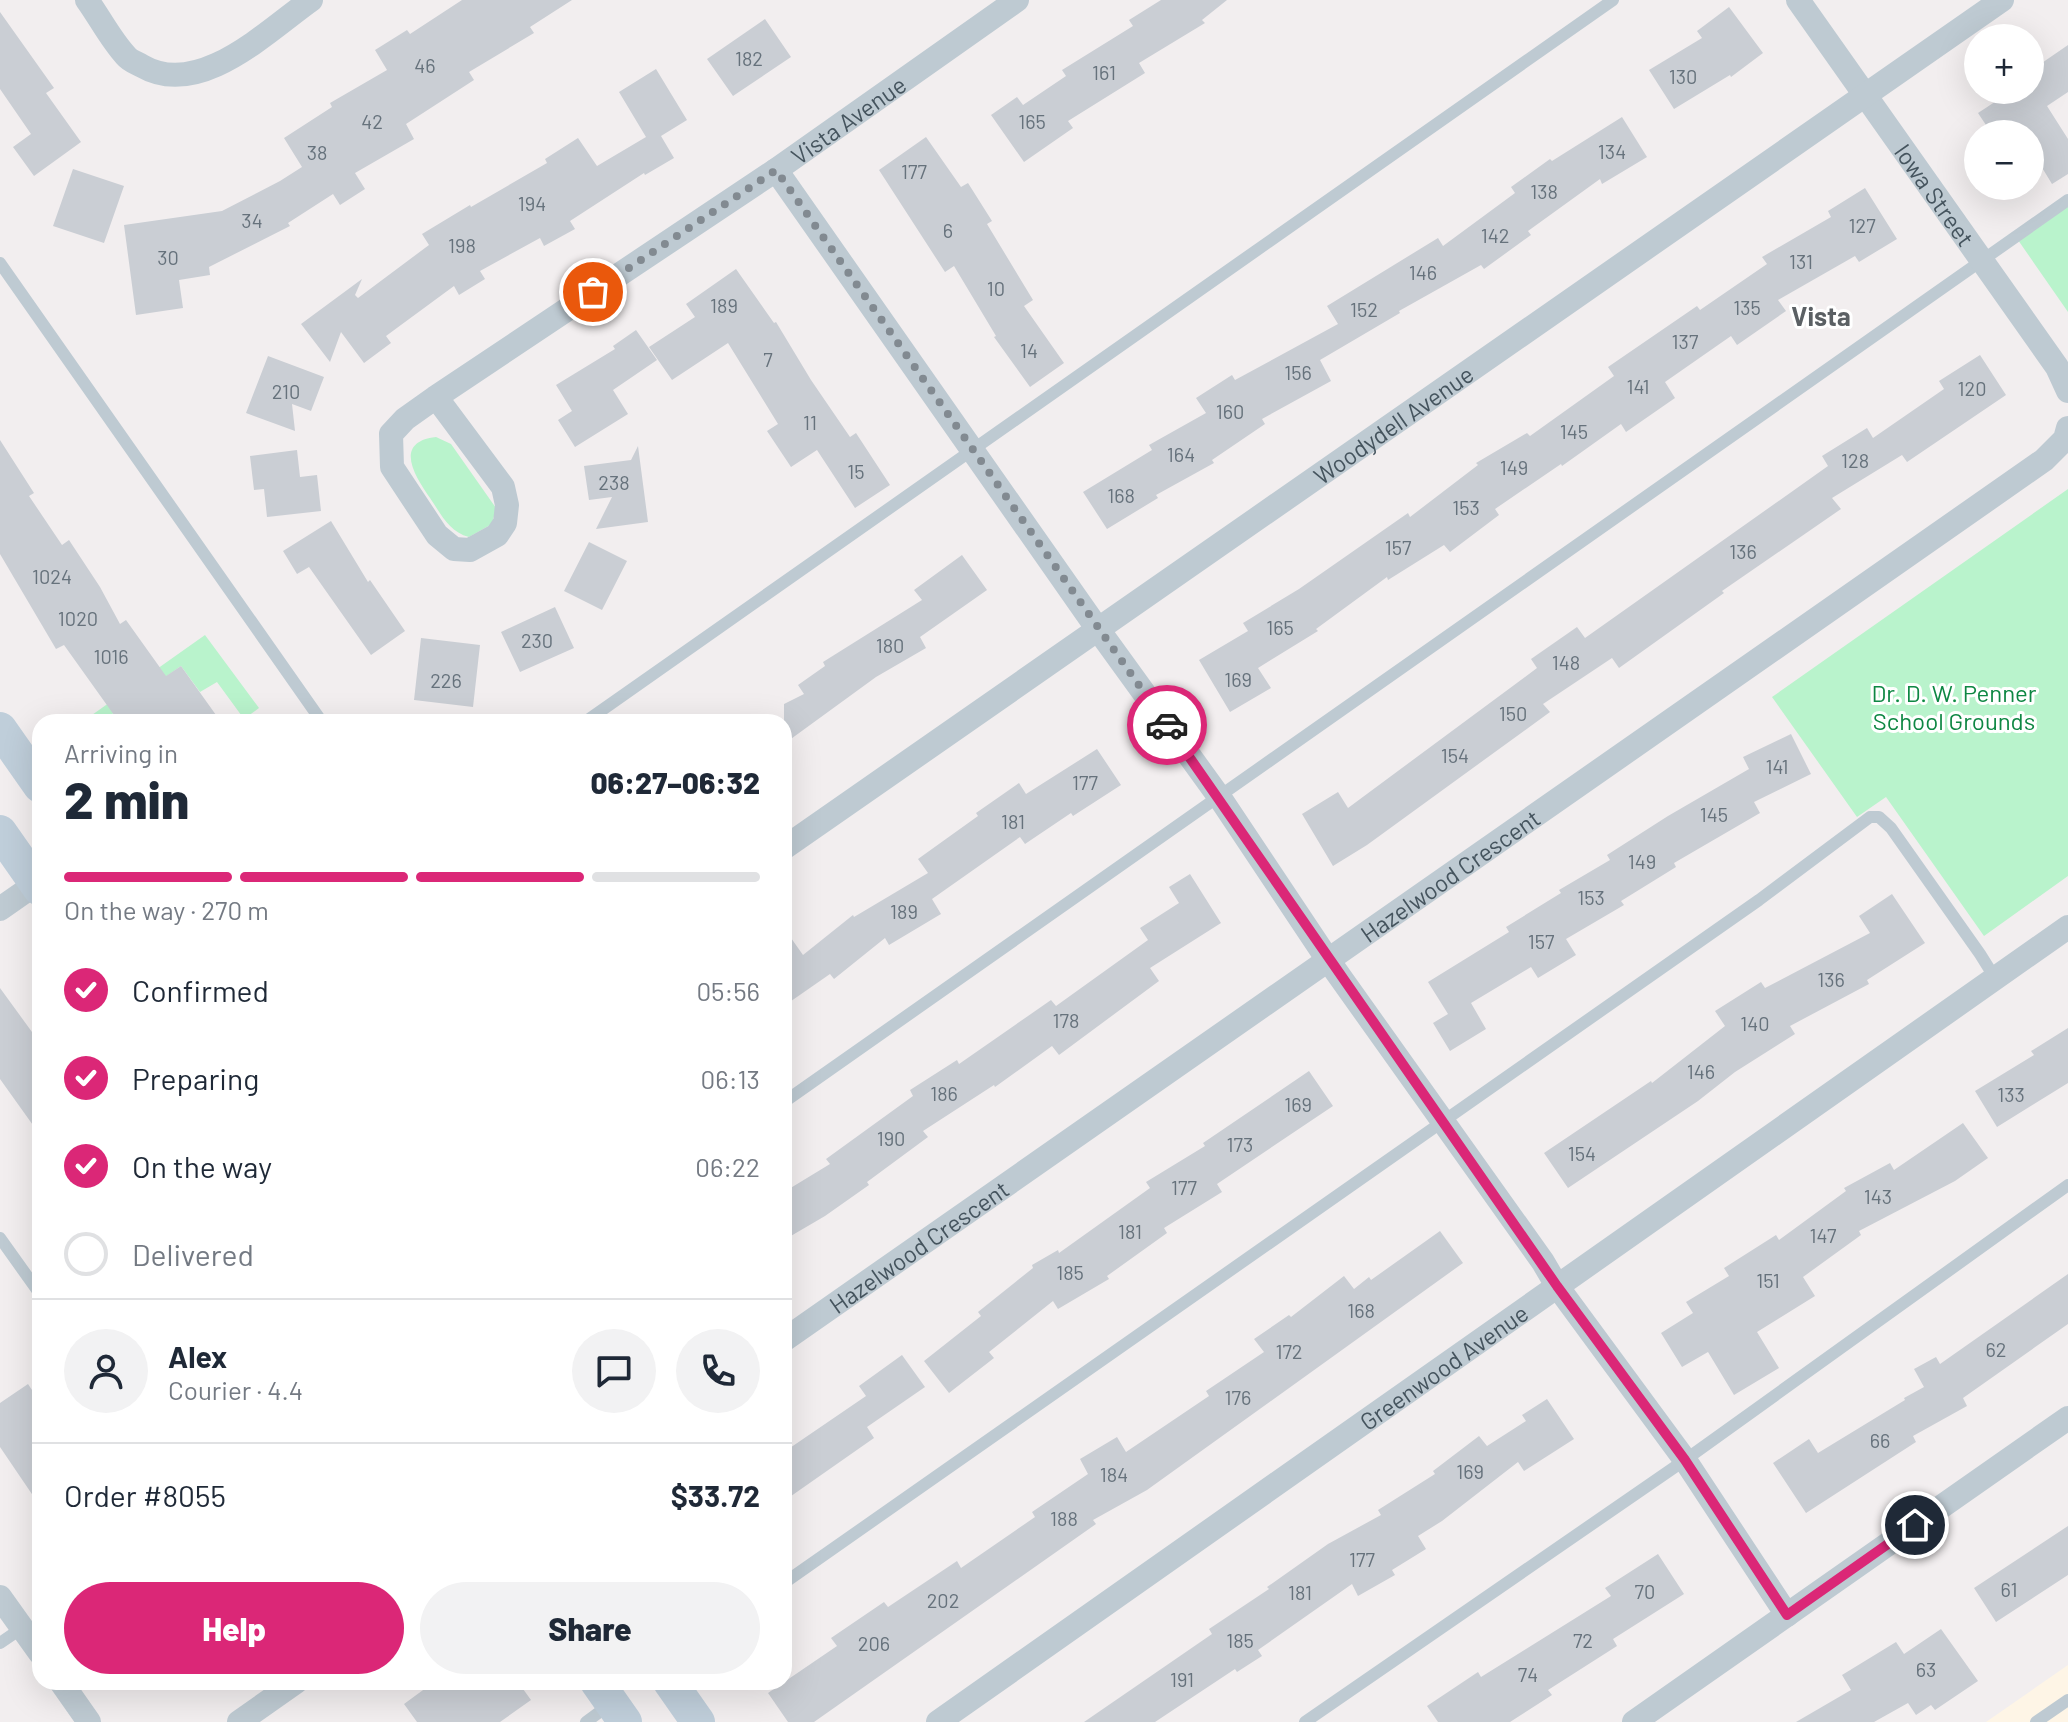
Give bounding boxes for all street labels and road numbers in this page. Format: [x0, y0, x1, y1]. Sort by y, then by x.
street label: Vista Avenue [785, 69, 911, 170]
street label: Iowa Street [1889, 138, 1981, 251]
street label: Woodydell Avenue [1308, 358, 1478, 490]
street label: Hazelwood Crescent [1354, 802, 1545, 948]
street label: Hazelwood Crescent [823, 1173, 1014, 1319]
street label: Greenwood Avenue [1354, 1297, 1533, 1436]

